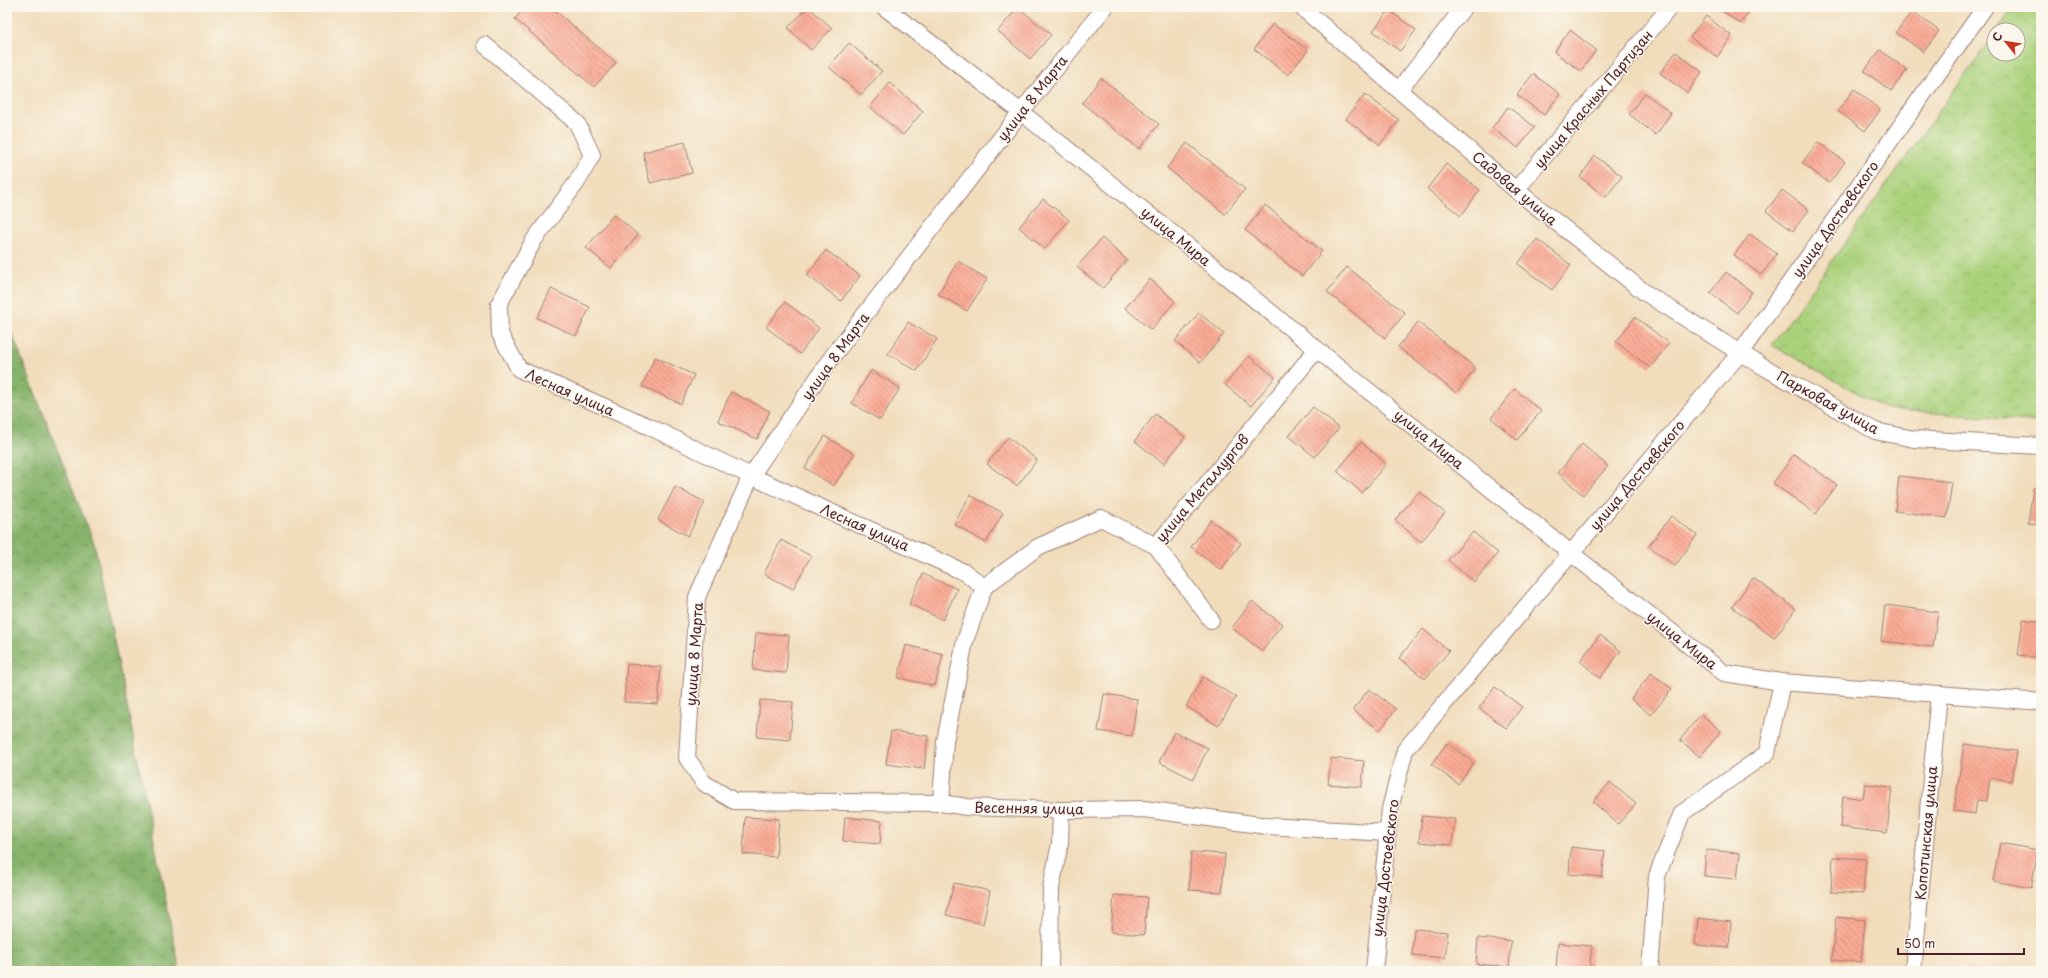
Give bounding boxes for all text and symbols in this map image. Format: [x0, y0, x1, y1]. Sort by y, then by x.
north arrow [1986, 22, 2026, 62]
street label: улица Красных Партизан [1529, 25, 1657, 173]
text: С [1987, 29, 2006, 45]
street label: улица 8 Марта [992, 50, 1072, 145]
street label: Садовая улица [1468, 146, 1562, 230]
street label: улица Достоевского [1787, 156, 1883, 282]
street label: улица Мира [1137, 201, 1216, 271]
street label: улица 8 Марта [796, 308, 874, 404]
street label: Лесная улица [522, 363, 618, 421]
street label: Парковая улица [1773, 365, 1883, 439]
street label: улица Мира [1390, 404, 1469, 474]
street label: улица Достоевского [1584, 415, 1690, 535]
street label: улица Металлургов [1150, 429, 1254, 547]
street label: Лесная улица [817, 498, 913, 556]
street label: улица 8 Марта [680, 601, 708, 707]
street label: улица Мира [1642, 606, 1722, 674]
street label: Копотинская улица [1910, 765, 1942, 901]
street label: Весенняя улица [974, 797, 1084, 819]
street label: улица Достоевского [1366, 798, 1404, 938]
scale bar [1898, 930, 2024, 956]
text: 50 m [1904, 934, 1935, 952]

